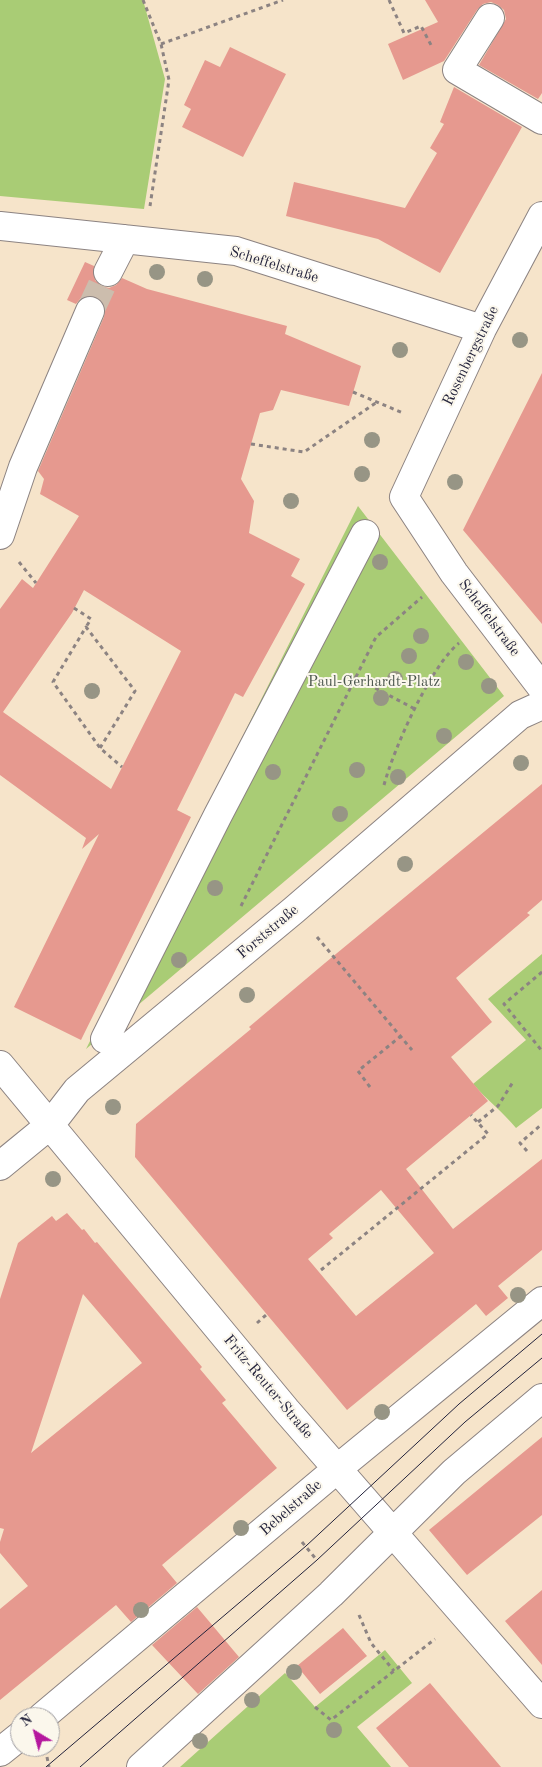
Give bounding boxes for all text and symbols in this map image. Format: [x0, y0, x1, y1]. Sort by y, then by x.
street label: Scheffelstraße [227, 243, 321, 287]
street label: Rosenbergstraße [439, 303, 503, 409]
street label: Scheffelstraße [454, 576, 524, 660]
park label: Paul-Gerhardt-Platz [308, 673, 440, 691]
street label: Forststraße [234, 901, 302, 963]
street label: Fritz-Reuter-Straße [219, 1331, 317, 1443]
street label: Bebelstraße [256, 1476, 326, 1540]
north arrow [10, 1707, 60, 1757]
text: N [18, 1712, 35, 1730]

